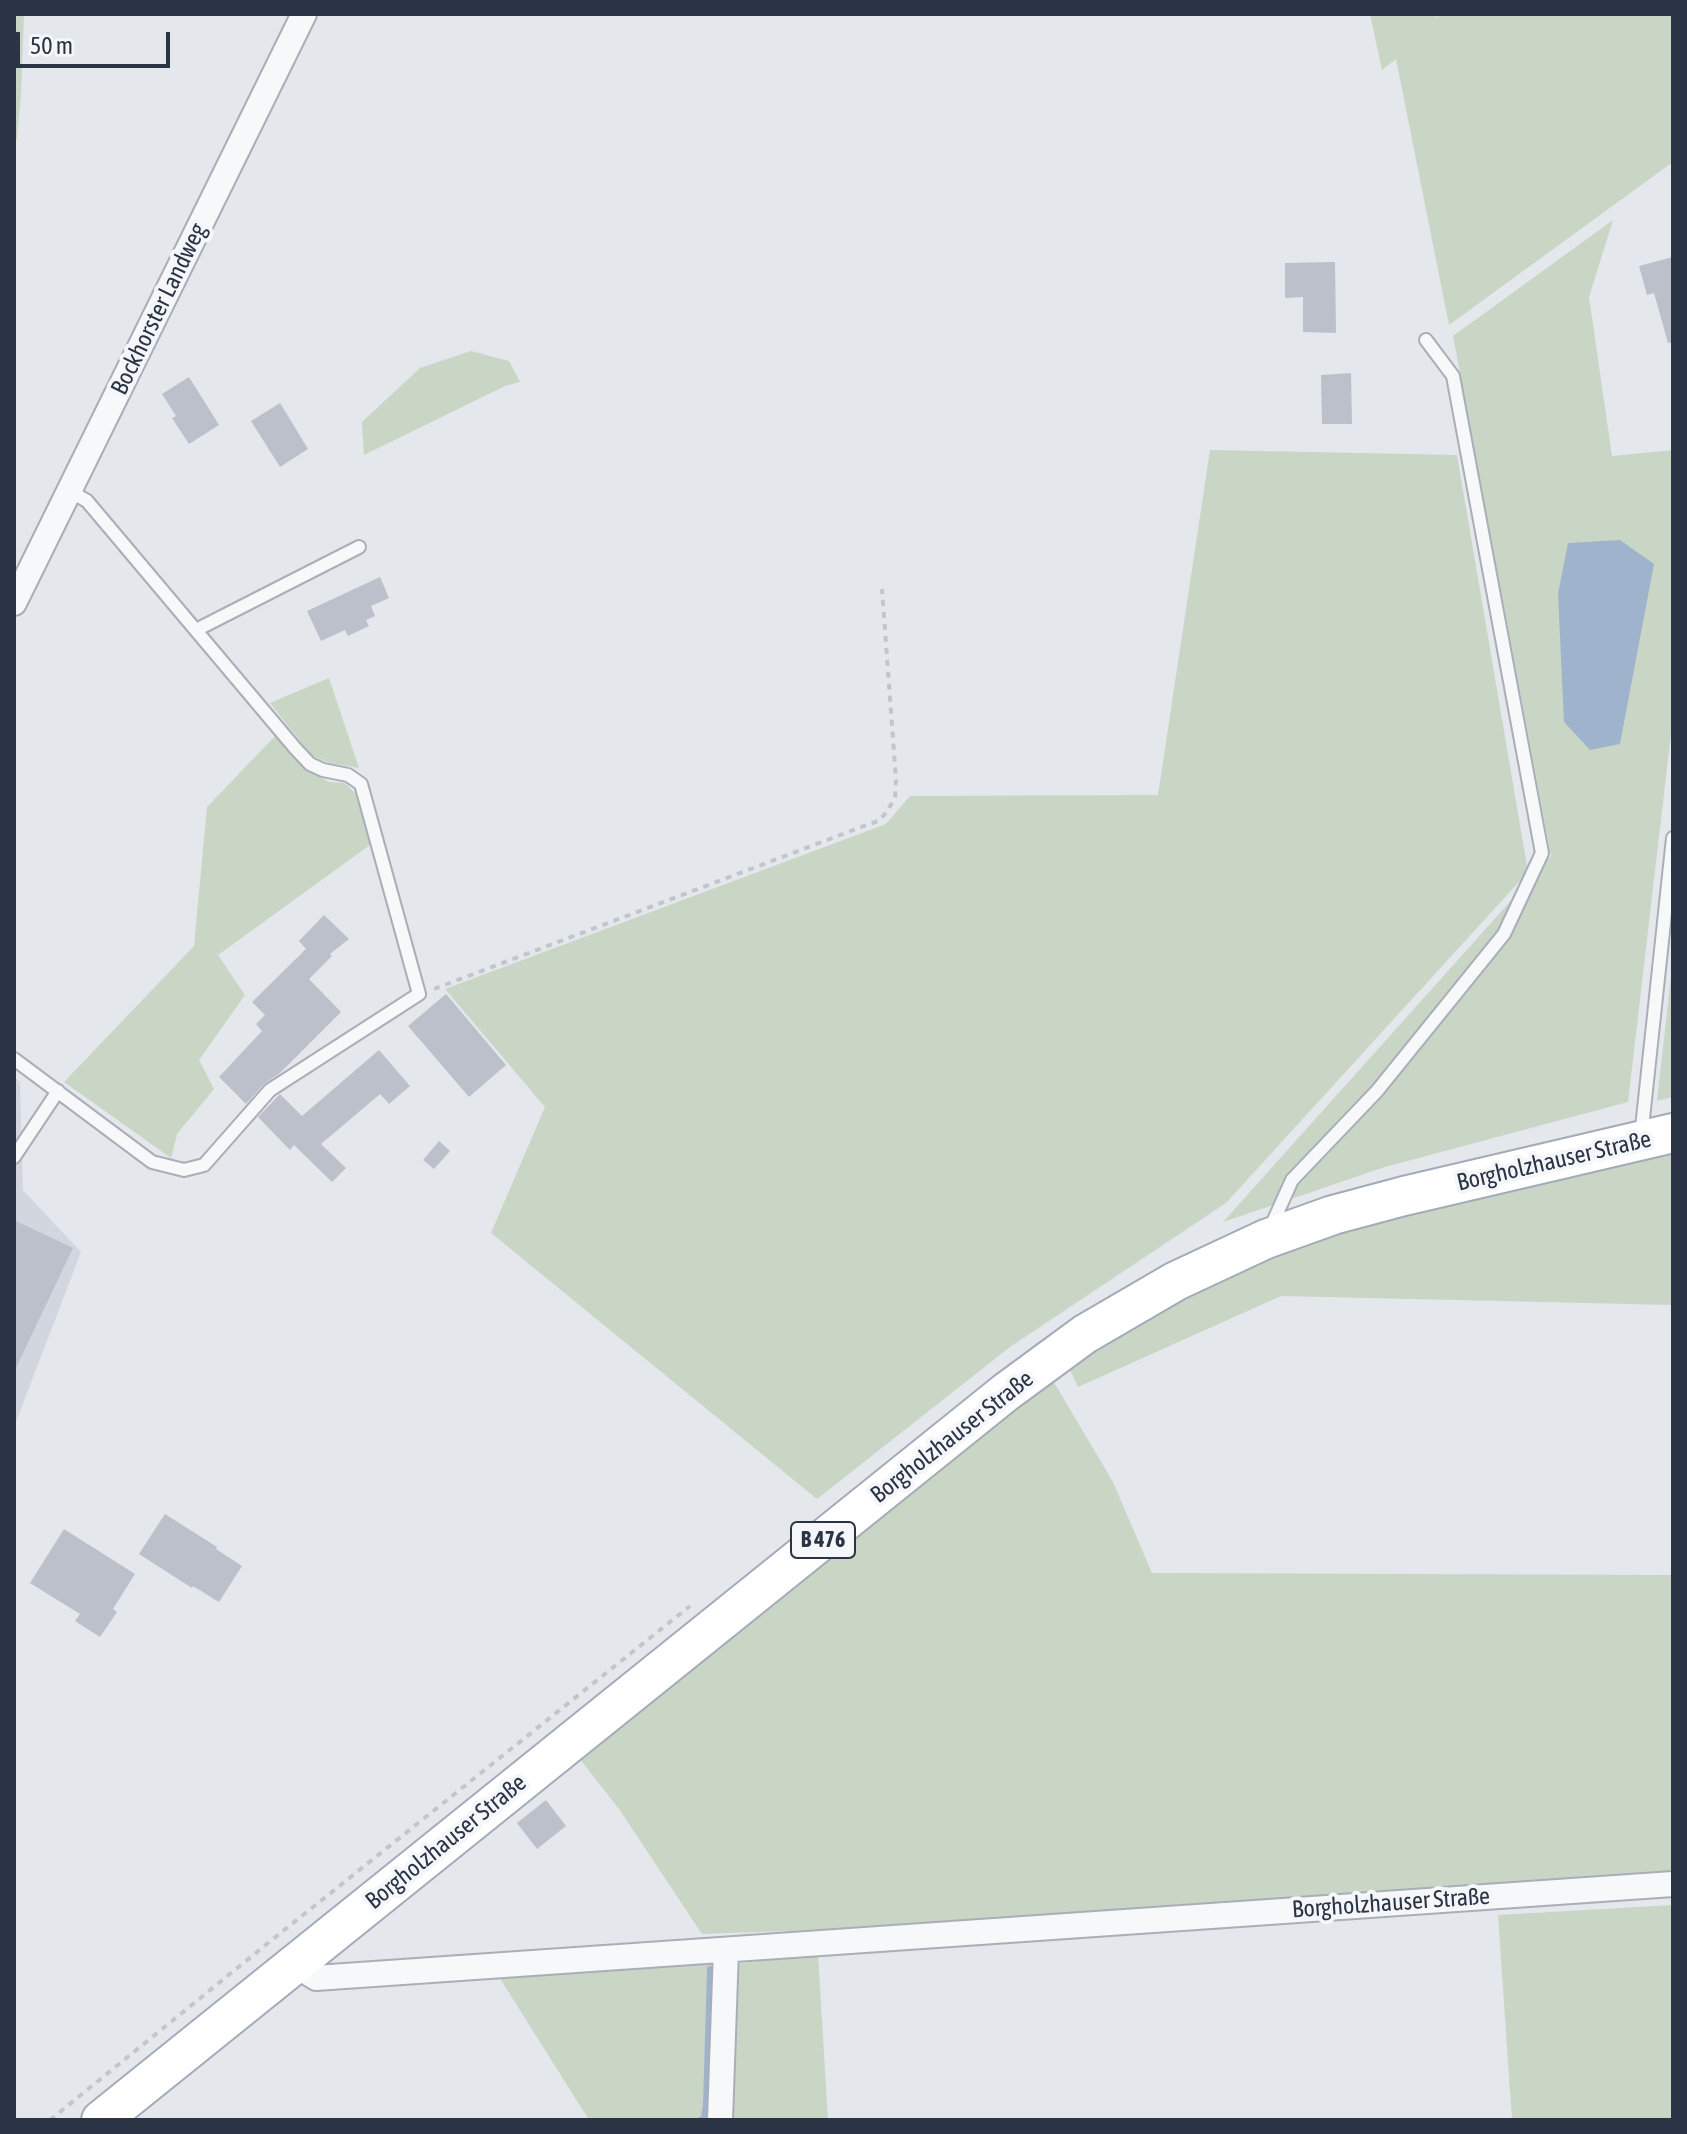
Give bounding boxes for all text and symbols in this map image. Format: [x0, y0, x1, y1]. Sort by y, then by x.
scale bar [20, 16, 174, 66]
text: 50 m [30, 32, 73, 59]
street label: Bockhorster Landweg [105, 219, 213, 399]
street label: Borgholzhauser Straße [1454, 1125, 1654, 1197]
street label: Borgholzhauser Straße [865, 1365, 1039, 1509]
road number: B 476 [791, 1522, 855, 1558]
street label: Borgholzhauser Straße [360, 1768, 532, 1916]
street label: Borgholzhauser Straße [1291, 1882, 1491, 1924]

